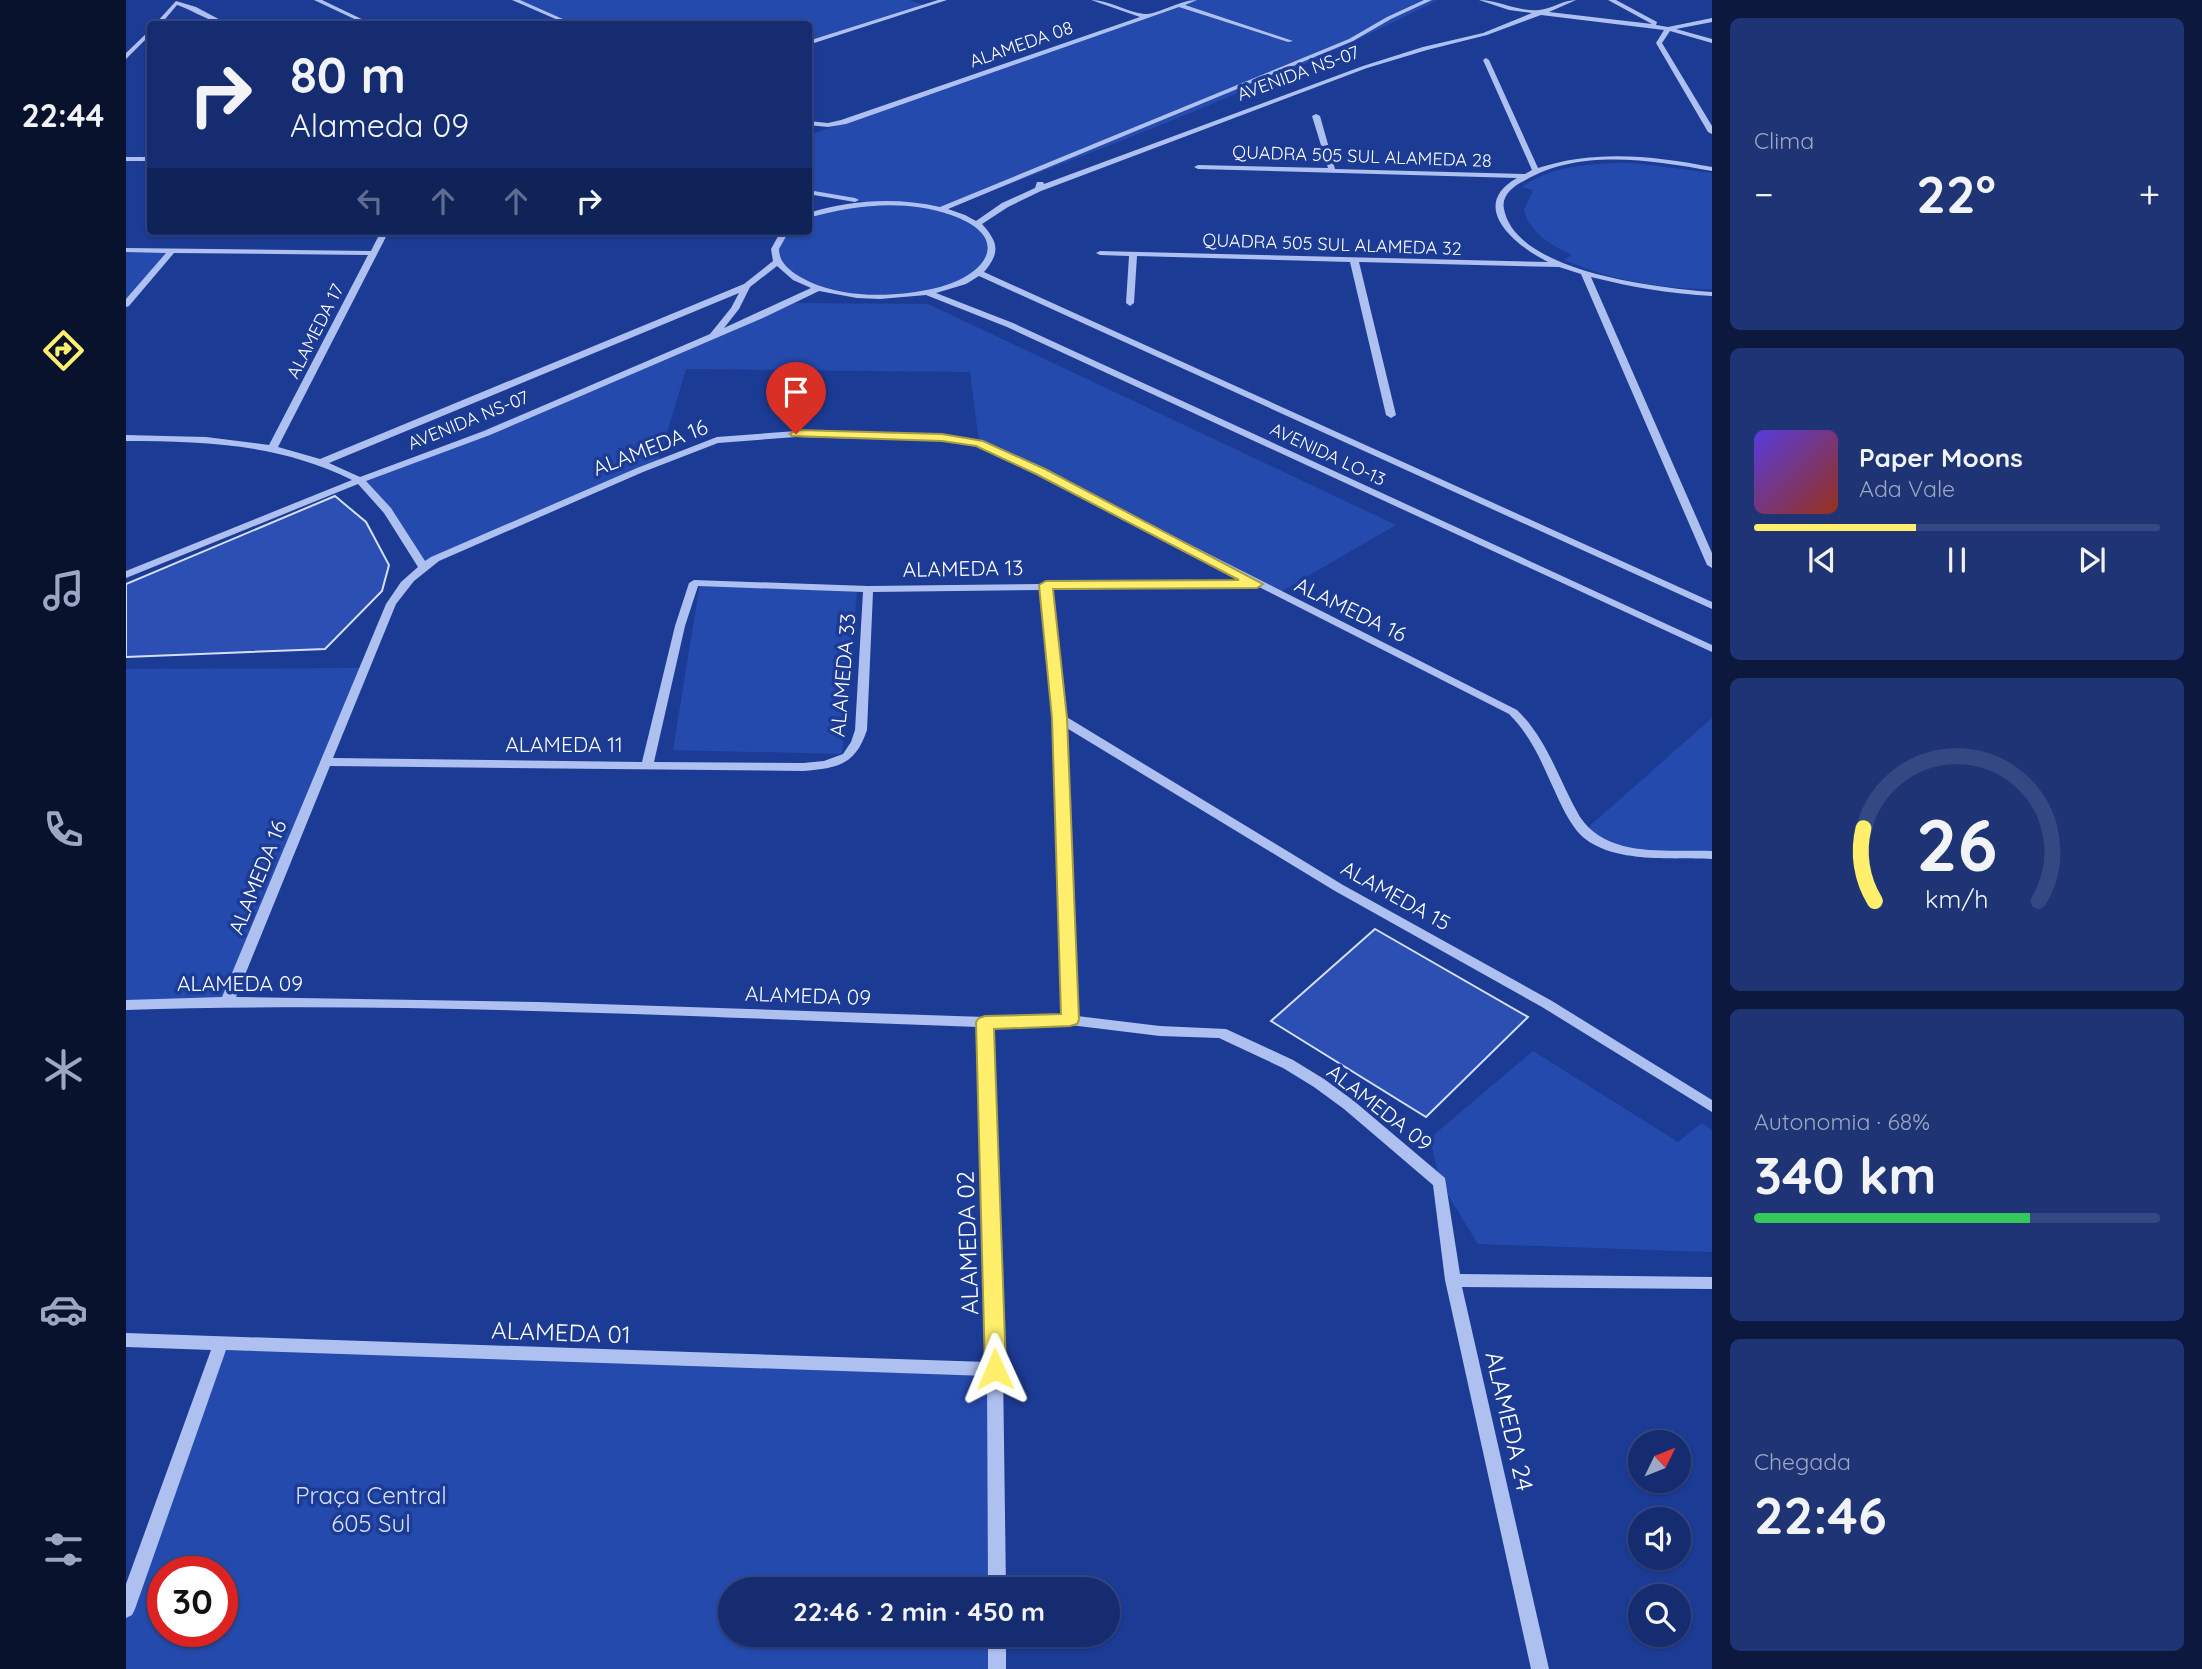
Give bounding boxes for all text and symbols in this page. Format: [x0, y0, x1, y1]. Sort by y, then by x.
street label: ALAMEDA 08 [966, 16, 1076, 72]
street label: AVENIDA NS-07 [1234, 40, 1362, 106]
text: 80 m [290, 44, 406, 105]
icon: right [175, 49, 266, 140]
text: 22:44 [22, 95, 104, 135]
text: Alameda 09 [290, 105, 469, 145]
text: Clima [1754, 126, 1814, 155]
street label: QUADRA 505 SUL ALAMEDA 28 [1232, 140, 1492, 172]
text: 22° [1916, 161, 1996, 226]
text: − [1754, 170, 1774, 218]
text: + [2139, 170, 2160, 218]
icon: left [351, 182, 389, 220]
icon: ahead [424, 182, 462, 220]
icon: ahead [497, 182, 535, 220]
icon: right [570, 182, 608, 220]
street label: QUADRA 505 SUL ALAMEDA 32 [1202, 228, 1462, 260]
street label: ALAMEDA 17 [281, 280, 349, 382]
icon: directions [39, 326, 88, 375]
pin [766, 362, 826, 434]
icon: arrive [777, 373, 815, 411]
street label: AVENIDA NS-07 [404, 385, 532, 455]
street label: ALAMEDA 16 [589, 413, 711, 481]
street label: AVENIDA LO-13 [1267, 417, 1389, 491]
text: Paper Moons [1859, 441, 2023, 474]
text: Ada Vale [1859, 474, 1955, 503]
icon: previous [1803, 541, 1841, 579]
icon: pause [1938, 541, 1976, 579]
icon: next [2073, 541, 2111, 579]
street label: ALAMEDA 13 [902, 554, 1024, 582]
icon: music [39, 566, 88, 615]
street label: ALAMEDA 16 [1291, 571, 1411, 647]
street label: ALAMEDA 33 [824, 612, 860, 738]
street label: ALAMEDA 11 [505, 731, 623, 757]
text: 26 [1916, 798, 1998, 889]
icon: phone [39, 805, 88, 854]
street label: ALAMEDA 16 [222, 816, 292, 938]
street label: ALAMEDA 15 [1337, 854, 1455, 936]
text: km/h [1925, 882, 1989, 913]
street label: ALAMEDA 09 [177, 970, 303, 996]
street label: ALAMEDA 09 [744, 980, 872, 1010]
icon: climate [39, 1045, 88, 1094]
street label: ALAMEDA 09 [1322, 1058, 1438, 1156]
text: Autonomia · 68% [1754, 1107, 1930, 1136]
text: 340 km [1754, 1142, 1937, 1207]
street label: ALAMEDA 02 [949, 1170, 985, 1316]
icon: car [39, 1285, 88, 1334]
street label: ALAMEDA 01 [491, 1315, 631, 1349]
position arrow [958, 1332, 1032, 1406]
street label: ALAMEDA 24 [1479, 1348, 1541, 1494]
north arrow [1628, 1430, 1690, 1493]
map controls [1628, 1430, 1691, 1647]
text: Chegada [1754, 1447, 1851, 1476]
park label: Praça Central 605 Sul [295, 1480, 447, 1538]
text: 22:46 [1754, 1482, 1887, 1547]
button: sound [1628, 1507, 1691, 1570]
icon: filters [39, 1525, 88, 1574]
speed limit sign: 30 [147, 1556, 238, 1647]
button: search [1628, 1584, 1691, 1647]
text: 22:46 · 2 min · 450 m [793, 1595, 1045, 1628]

